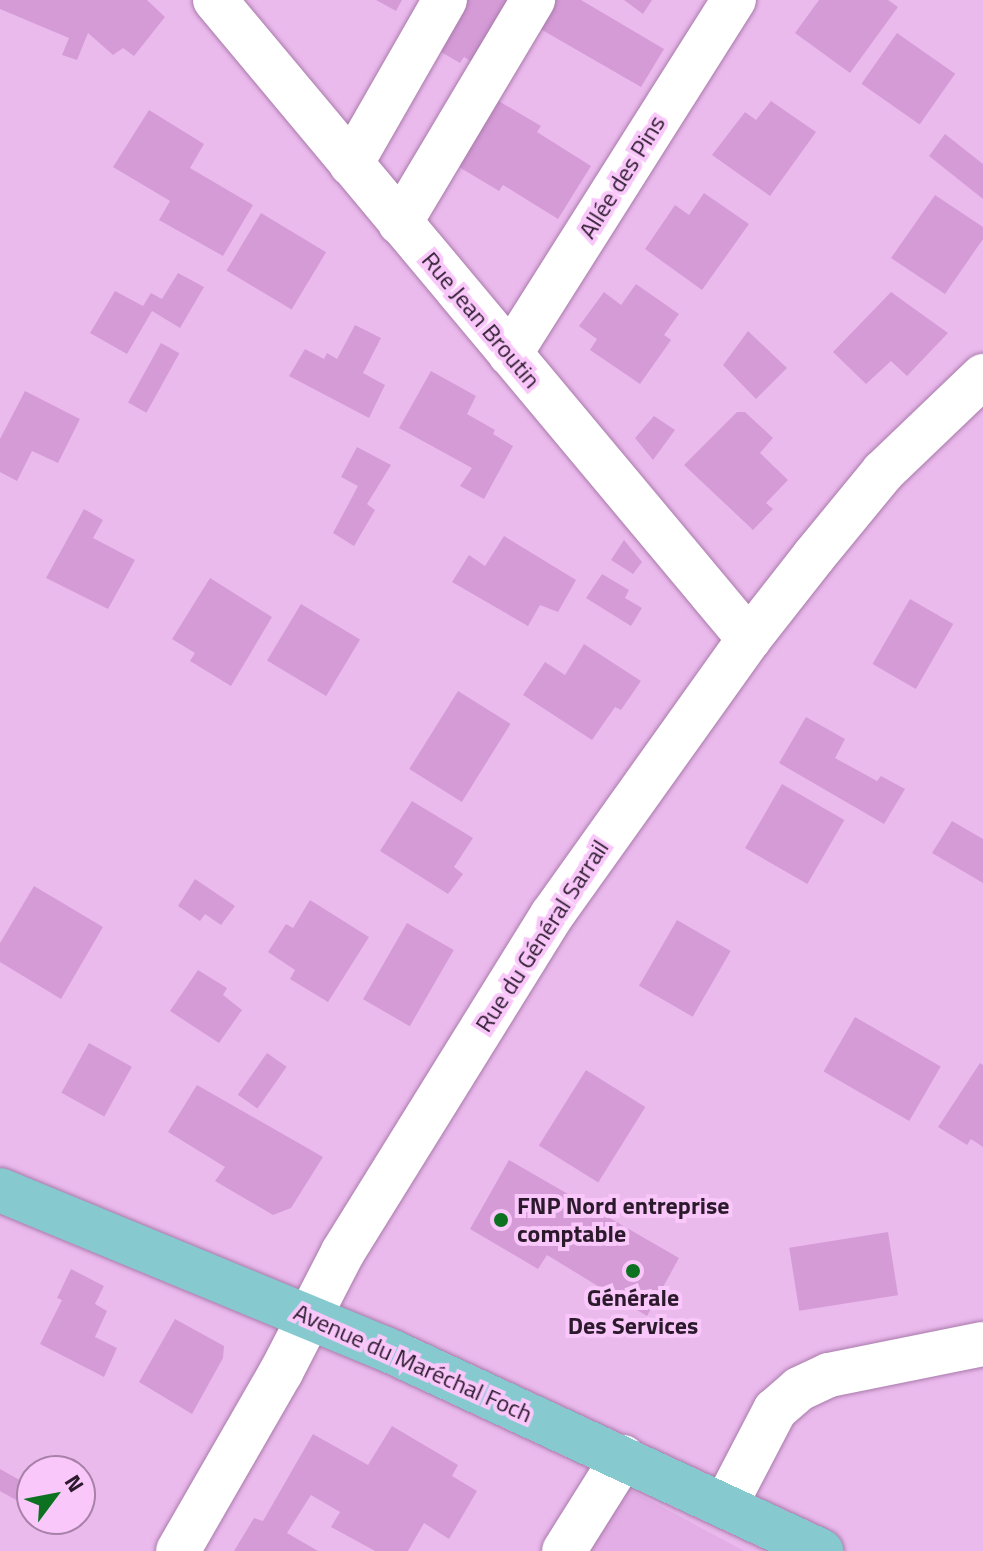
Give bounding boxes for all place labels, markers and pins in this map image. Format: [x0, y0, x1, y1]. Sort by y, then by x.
place label: FNP Nord entreprise comptable [517, 1192, 730, 1248]
marker: FNP Nord entreprise comptable [492, 1211, 510, 1229]
marker: Générale Des Services [624, 1262, 642, 1280]
place label: Générale Des Services [568, 1284, 698, 1340]

